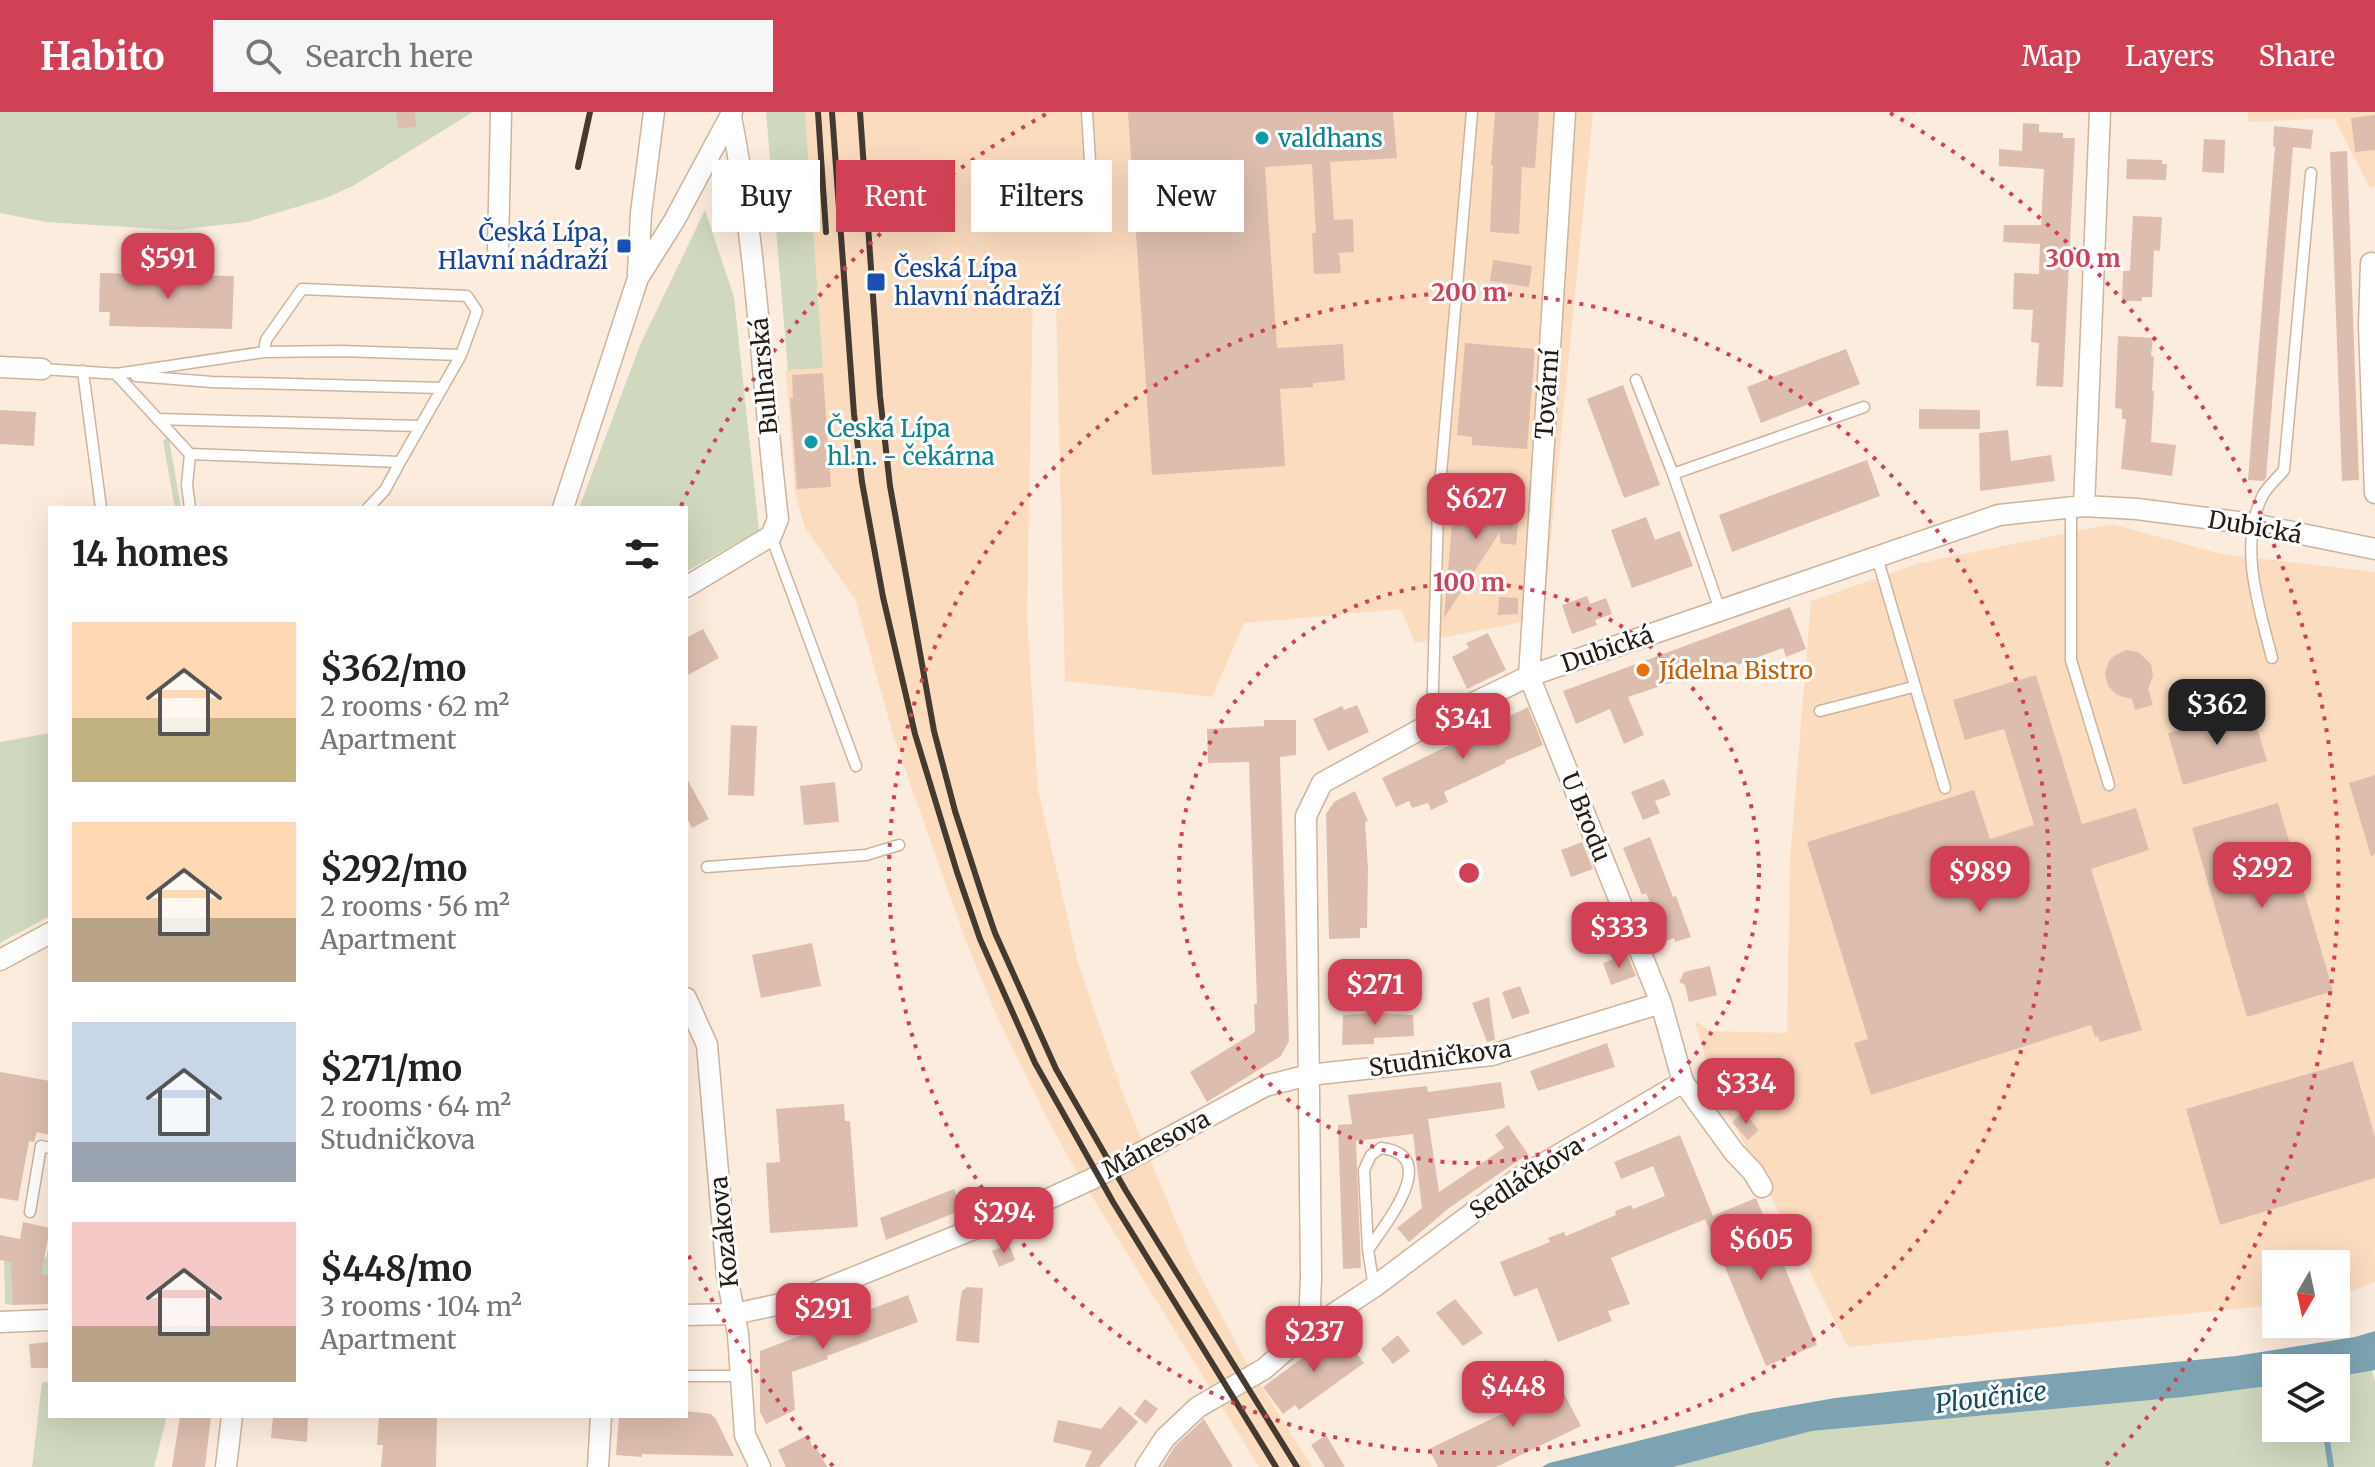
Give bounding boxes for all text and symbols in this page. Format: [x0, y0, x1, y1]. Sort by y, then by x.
search box [213, 20, 773, 92]
text: Habito [40, 33, 165, 80]
icon: search [241, 34, 285, 78]
text: Search here [305, 37, 473, 75]
text: Map [2021, 38, 2081, 74]
text: Layers [2125, 38, 2214, 74]
text: Share [2258, 38, 2335, 74]
place label: valdhans [1277, 123, 1383, 154]
marker: valdhans [1253, 129, 1271, 147]
chip: Buy [712, 160, 820, 232]
chip: Rent [836, 160, 955, 232]
chip: Filters [971, 160, 1112, 232]
chip: New [1128, 160, 1244, 232]
place label: Česká Lípa, Hlavní nádraží [438, 216, 609, 276]
pin: $591 [121, 233, 215, 301]
marker: Česká Lípa, Hlavní nádraží [615, 237, 633, 255]
text: $591 [139, 242, 197, 275]
text: 300 m [2045, 243, 2121, 274]
place label: Česká Lípa hlavní nádraží [894, 252, 1062, 312]
marker: Česká Lípa hlavní nádraží [865, 271, 887, 293]
text: 200 m [1431, 277, 1507, 308]
street label: Bulharská [743, 316, 785, 436]
street label: Tovární [1528, 346, 1566, 440]
place label: Česká Lípa hl.n. - čekárna [827, 412, 995, 472]
marker: Česká Lípa hl.n. - čekárna [802, 433, 820, 451]
pin: $627 [1429, 473, 1523, 541]
text: $627 [1445, 482, 1507, 515]
street label: Dubická [2206, 504, 2305, 551]
icon: filters [620, 532, 664, 576]
text: 14 homes [72, 533, 229, 575]
text: 100 m [1433, 567, 1505, 598]
street label: Dubická [1557, 619, 1657, 679]
text: $362/mo [320, 648, 466, 690]
icon: home [136, 654, 232, 750]
place label: Jídelna Bistro [1658, 655, 1813, 686]
marker: Jídelna Bistro [1634, 661, 1652, 679]
pin: $362 [2170, 679, 2264, 747]
text: $362 [2186, 688, 2248, 721]
text: 2 rooms · 62 m² [320, 690, 509, 723]
pin: $341 [1416, 693, 1510, 761]
text: $341 [1434, 702, 1492, 735]
text: Apartment [320, 723, 457, 756]
street label: U Brodu [1554, 768, 1618, 866]
pin: $292 [2215, 842, 2309, 910]
pin: $989 [1933, 846, 2027, 914]
text: $292/mo [320, 848, 467, 890]
text: $292 [2231, 851, 2293, 884]
icon: home [136, 854, 232, 950]
text: $989 [1948, 855, 2012, 888]
centre of rings [1455, 859, 1483, 887]
text: 2 rooms · 56 m² [320, 890, 510, 923]
pin: $333 [1572, 902, 1666, 970]
text: $333 [1590, 911, 1648, 944]
text: Apartment [320, 923, 457, 956]
pin: $271 [1328, 959, 1422, 1027]
text: $271 [1346, 968, 1404, 1001]
street label: Studničkova [1367, 1033, 1513, 1083]
text: $271/mo [320, 1048, 462, 1090]
icon: home [136, 1054, 232, 1150]
pin: $334 [1699, 1058, 1793, 1126]
text: $334 [1715, 1067, 1777, 1100]
text: 2 rooms · 64 m² [320, 1090, 511, 1123]
street label: Mánesova [1097, 1103, 1215, 1185]
text: Studničkova [320, 1123, 475, 1156]
street label: Sedláčkova [1463, 1130, 1589, 1226]
street label: Kozákova [703, 1175, 745, 1289]
pin: $294 [957, 1187, 1051, 1255]
text: $294 [972, 1196, 1036, 1229]
pin: $605 [1714, 1214, 1808, 1282]
text: $605 [1729, 1223, 1793, 1256]
text: $448/mo [320, 1248, 472, 1290]
north arrow [2262, 1250, 2350, 1338]
map controls [2262, 1250, 2350, 1442]
icon: home [136, 1254, 232, 1350]
pin: $291 [776, 1283, 870, 1351]
text: 3 rooms · 104 m² [320, 1290, 522, 1323]
text: $291 [794, 1292, 852, 1325]
pin: $237 [1267, 1306, 1361, 1374]
text: $237 [1284, 1315, 1344, 1348]
text: Apartment [320, 1323, 457, 1356]
button: layers [2262, 1354, 2350, 1442]
pin: $448 [1466, 1361, 1560, 1429]
text: $448 [1480, 1370, 1546, 1403]
water label: Ploučnice [1933, 1374, 2049, 1420]

